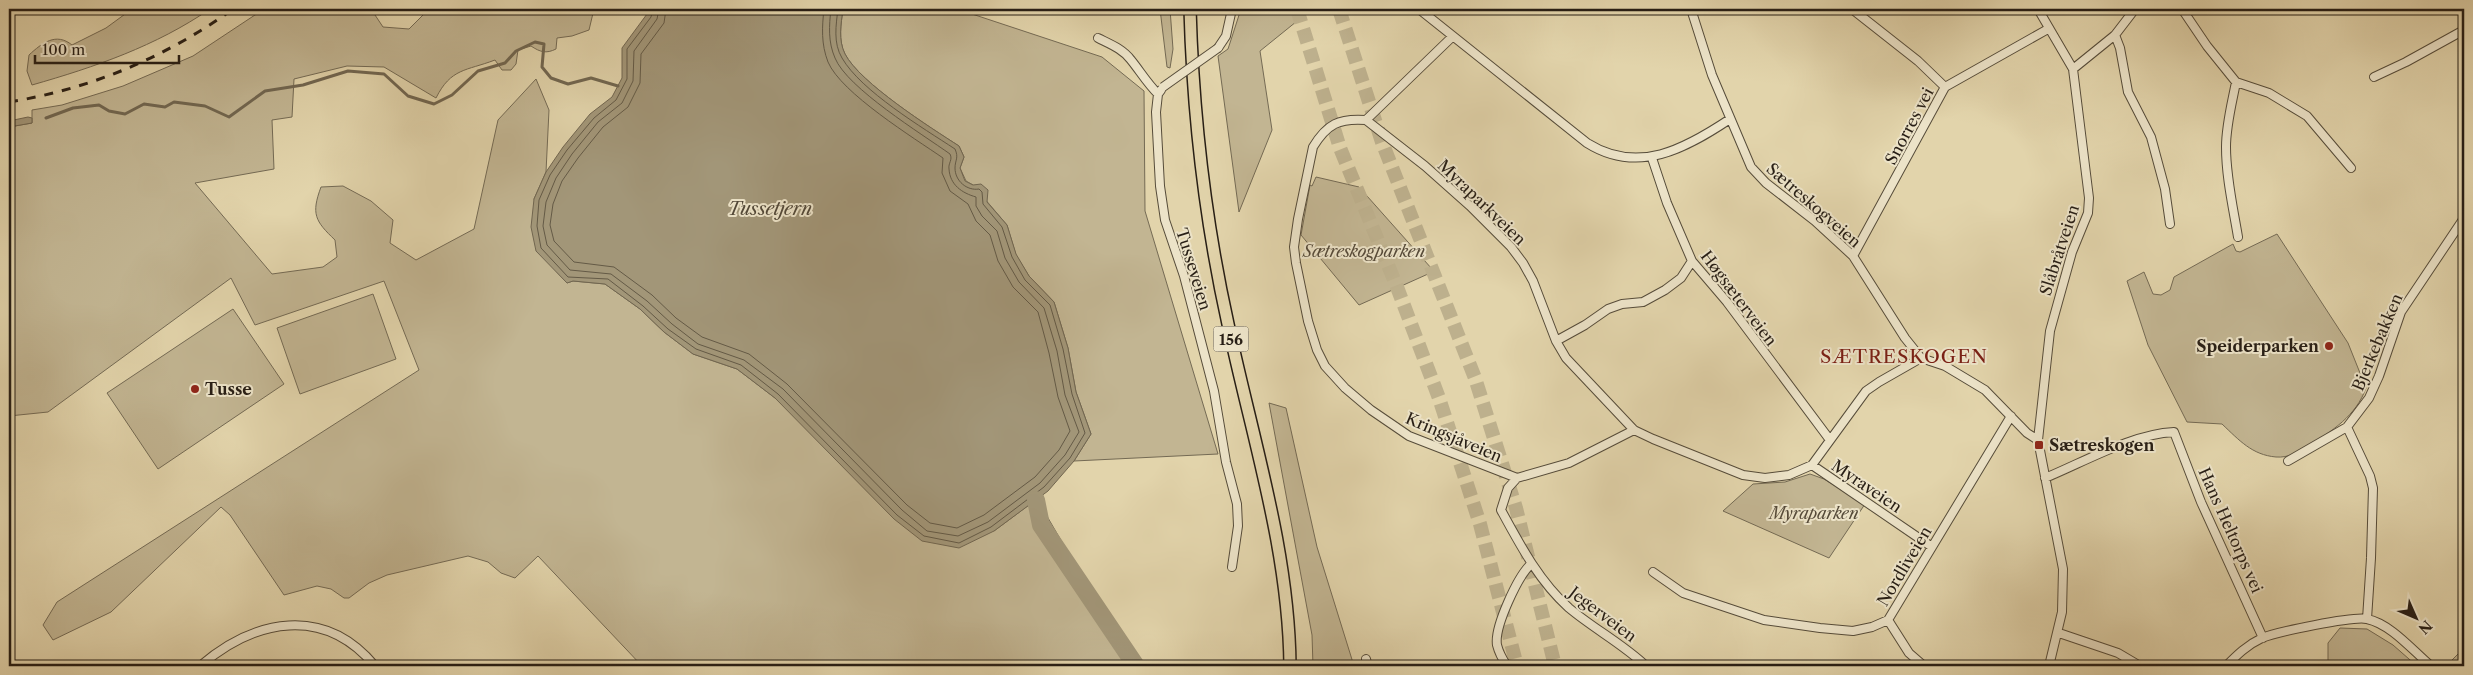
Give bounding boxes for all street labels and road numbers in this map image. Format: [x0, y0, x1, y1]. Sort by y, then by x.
street label: Snorres vei [1880, 84, 1938, 168]
street label: Myraparkveien [1434, 155, 1530, 249]
street label: Sætreskogveien [1763, 158, 1865, 252]
street label: Slåbråtveien [2035, 202, 2083, 298]
street label: Tusseveien [1172, 225, 1216, 313]
street label: Høgsæterveien [1697, 246, 1781, 350]
street label: Bjerkebakken [2347, 290, 2407, 394]
road number: 156 [1214, 326, 1248, 352]
street label: Kringsjåveien [1403, 408, 1505, 466]
street label: Myraveien [1828, 455, 1906, 517]
street label: Hans Heltorps vei [2194, 464, 2268, 596]
street label: Nordliveien [1872, 523, 1936, 609]
street label: Jegerveien [1563, 580, 1641, 646]

